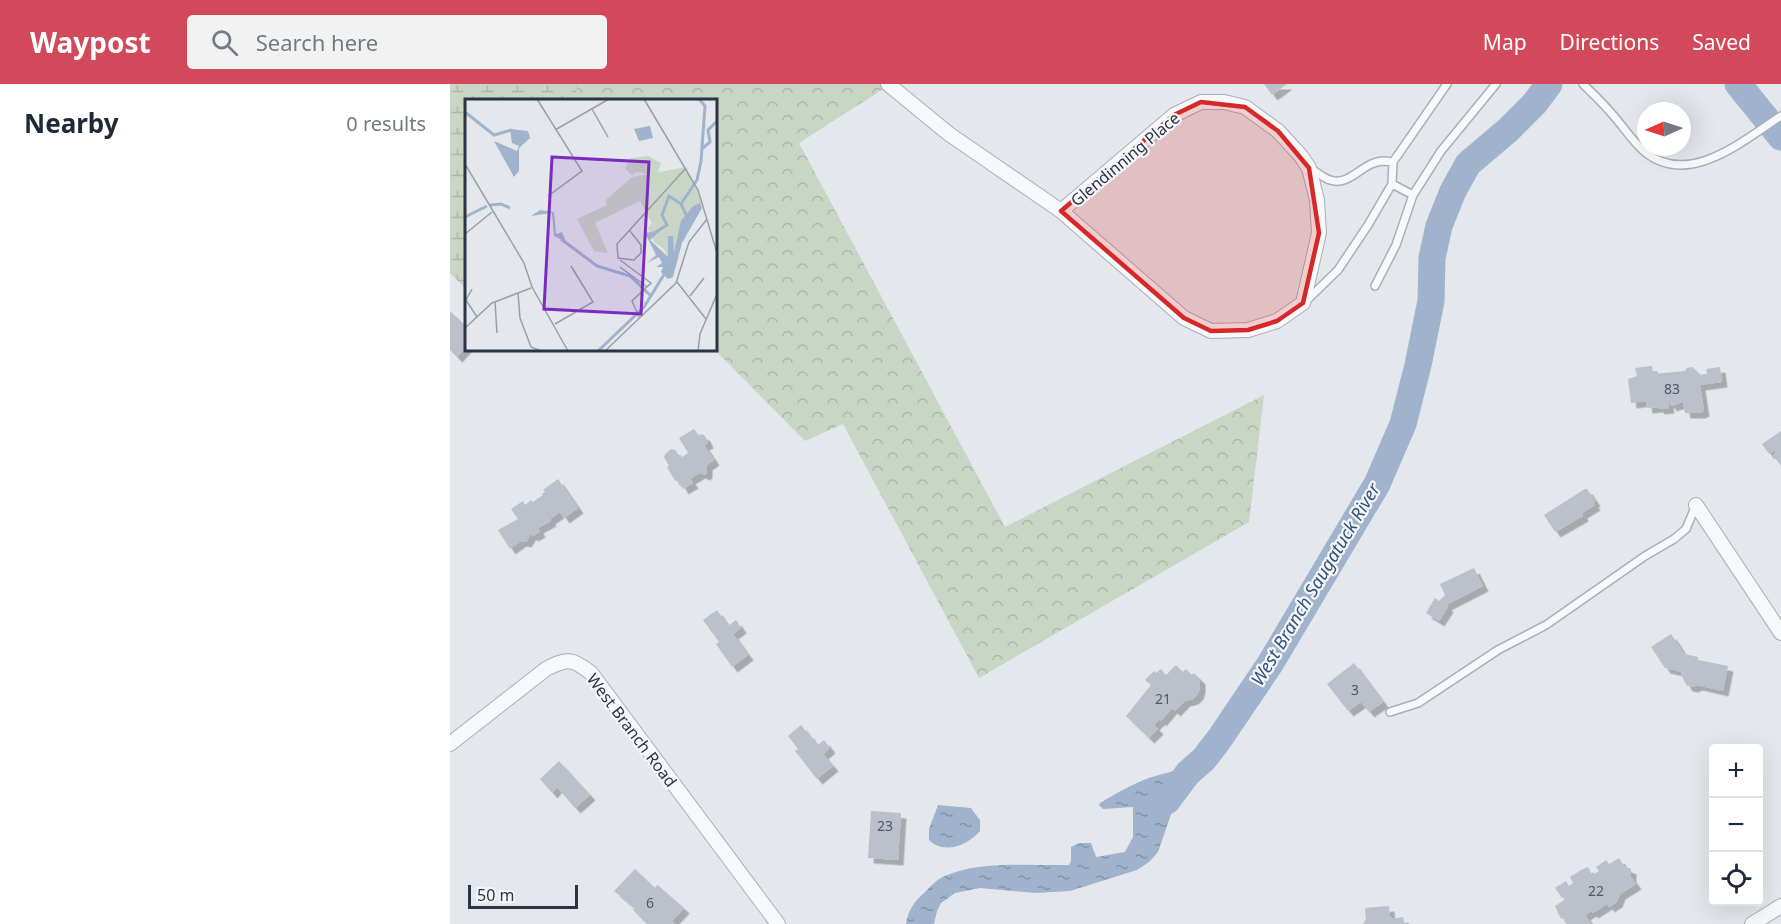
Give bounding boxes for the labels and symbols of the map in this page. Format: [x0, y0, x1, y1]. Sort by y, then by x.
inset map [465, 99, 717, 351]
north arrow [1637, 102, 1691, 156]
street label: Glendinning Place [1066, 107, 1184, 211]
house number: 83 [1664, 379, 1680, 398]
water label: West Branch Saugatuck River [1245, 478, 1385, 690]
street label: West Branch Road [582, 669, 682, 791]
house number: 3 [1351, 680, 1359, 699]
house number: 21 [1155, 689, 1171, 708]
house number: 23 [877, 816, 893, 835]
house number: 22 [1588, 881, 1604, 900]
scale bar [468, 882, 578, 910]
house number: 6 [646, 893, 654, 912]

